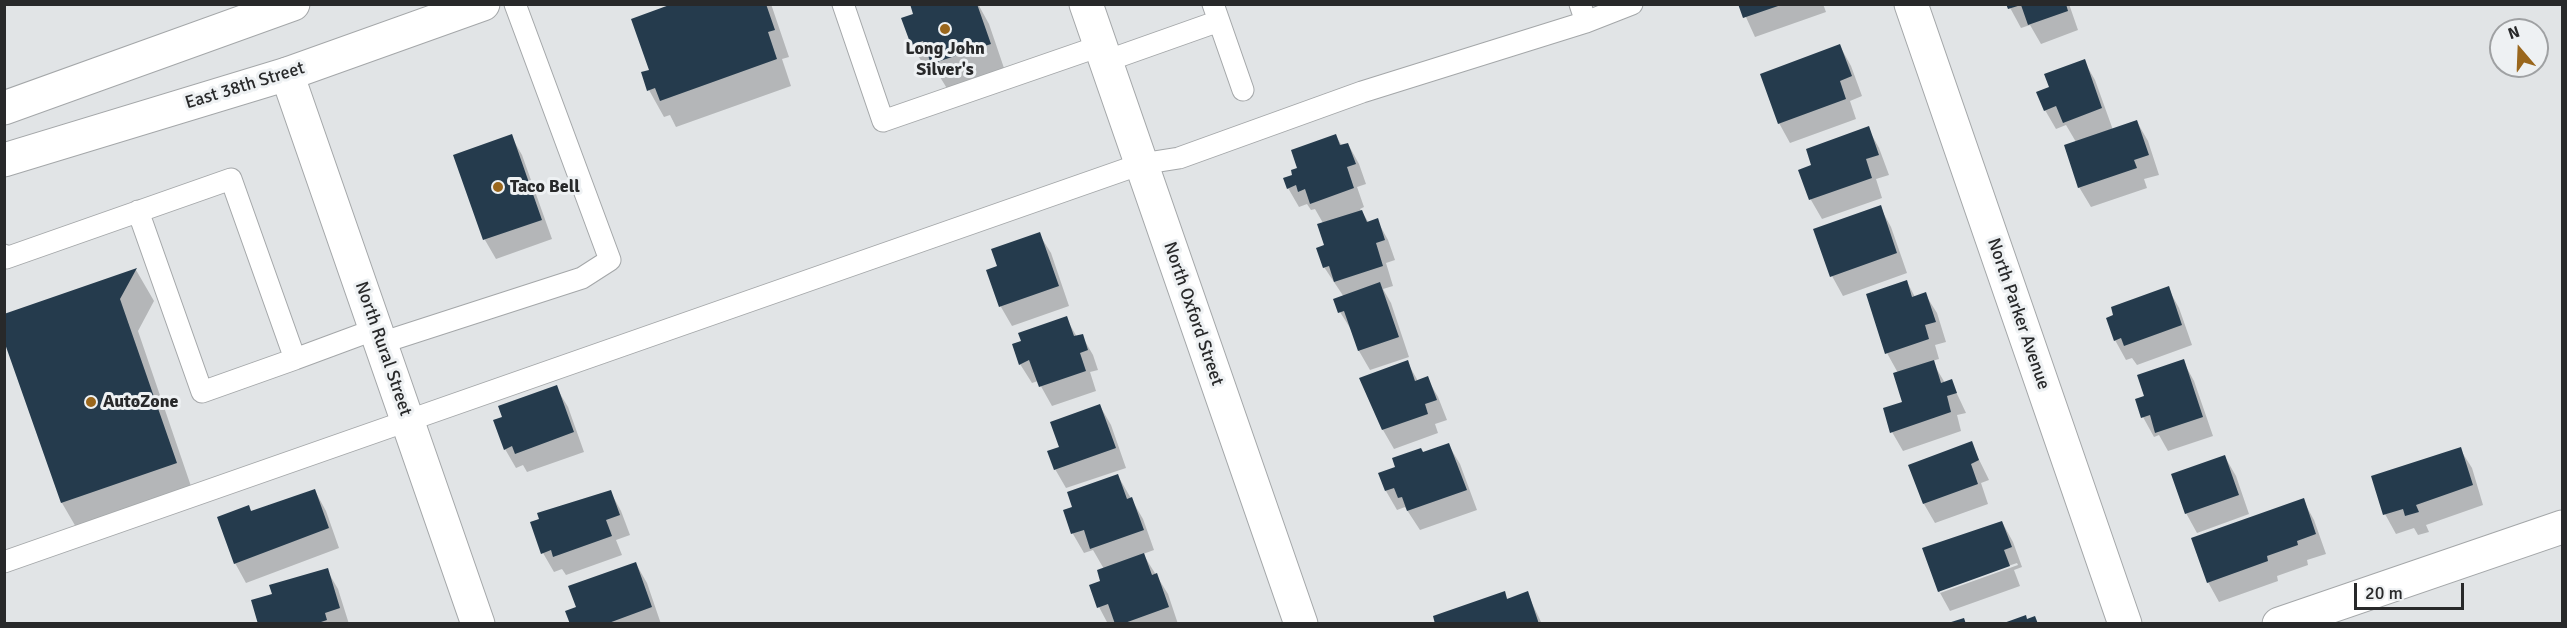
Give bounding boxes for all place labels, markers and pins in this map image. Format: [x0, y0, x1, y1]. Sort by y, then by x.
marker: Long John Silver's [938, 22, 952, 36]
place label: Long John Silver's [905, 38, 985, 80]
place label: Taco Bell [510, 176, 580, 198]
marker: Taco Bell [491, 180, 505, 194]
place label: AutoZone [103, 391, 179, 413]
marker: AutoZone [84, 395, 98, 409]

